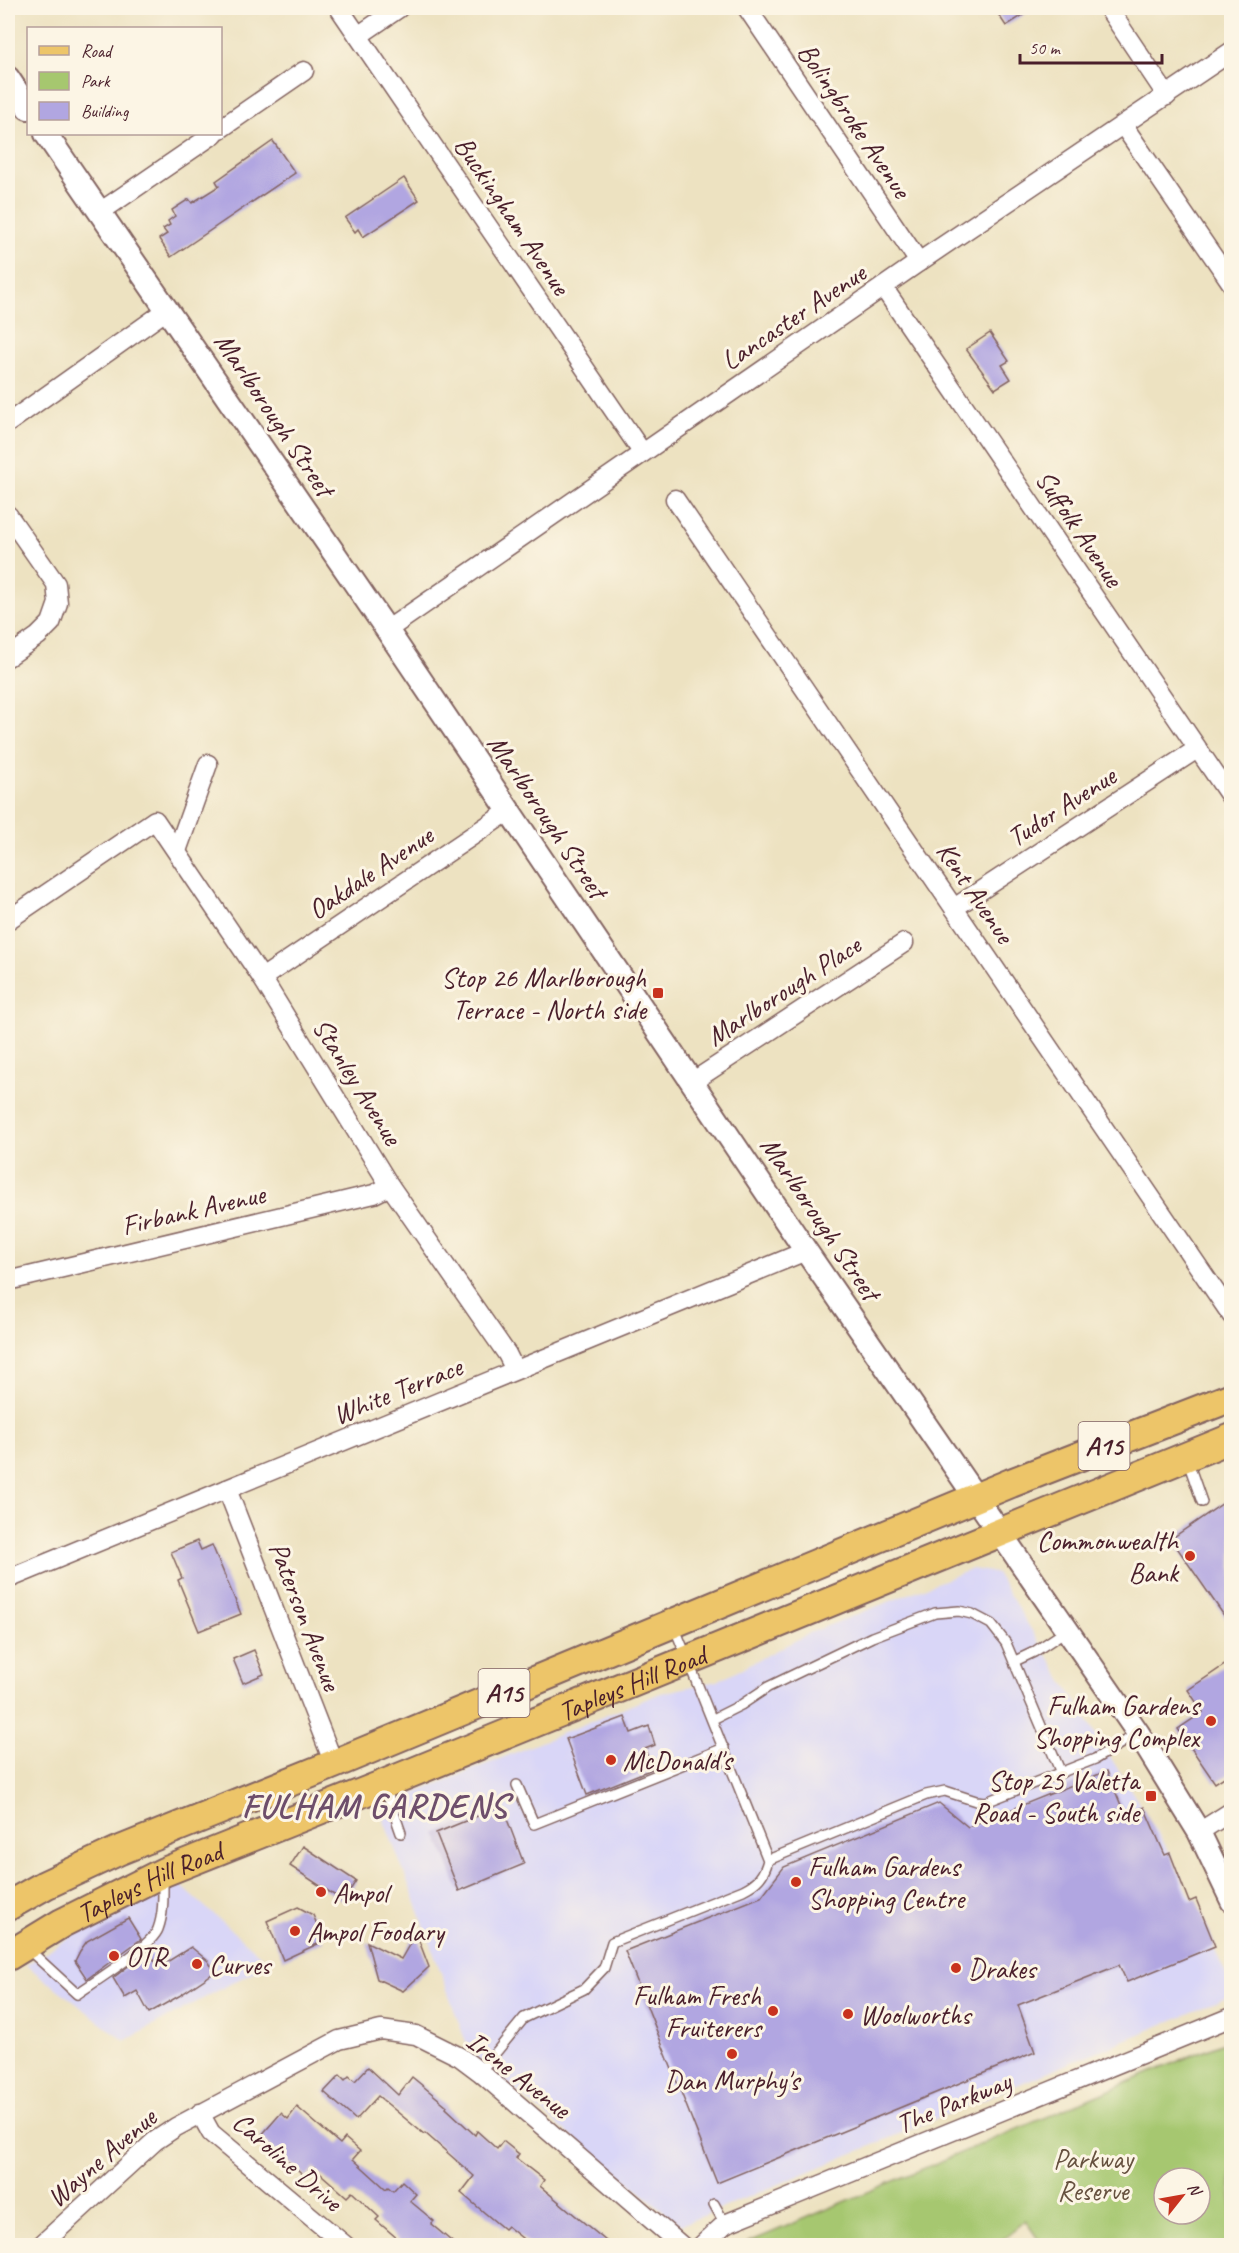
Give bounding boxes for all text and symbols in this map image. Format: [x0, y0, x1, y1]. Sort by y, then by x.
legend [27, 27, 222, 135]
scale bar [1020, 27, 1162, 65]
street label: Bolingbroke Avenue [790, 36, 920, 206]
text: 50 m [1029, 37, 1062, 59]
text: Road [81, 40, 114, 62]
text: Park [81, 70, 111, 92]
text: Building [81, 100, 130, 122]
street label: Buckingham Avenue [447, 129, 580, 303]
street label: Lancaster Avenue [714, 254, 874, 378]
street label: Marlborough Street [207, 326, 344, 506]
street label: Suffolk Avenue [1028, 463, 1132, 595]
street label: Marlborough Street [480, 728, 617, 908]
street label: Tudor Avenue [1000, 757, 1124, 854]
street label: Oakdale Avenue [301, 817, 441, 927]
street label: Kent Avenue [929, 835, 1023, 951]
street label: Marlborough Place [699, 926, 869, 1053]
place label: Stop 26 Marlborough Terrace - North side [441, 960, 648, 1027]
marker: Stop 26 Marlborough Terrace - North side [651, 986, 665, 1000]
street label: Stanley Avenue [305, 1011, 411, 1153]
street label: Marlborough Street [753, 1130, 890, 1310]
street label: Firbank Avenue [118, 1176, 270, 1243]
street label: White Terrace [328, 1348, 469, 1432]
road number: A15 [1078, 1422, 1130, 1470]
place label: Commonwealth Bank [1037, 1523, 1180, 1590]
street label: Paterson Avenue [261, 1537, 350, 1697]
marker: Commonwealth Bank [1183, 1549, 1197, 1563]
street label: Tapleys Hill Road [553, 1636, 715, 1729]
road number: A15 [478, 1669, 530, 1717]
place label: Fulham Gardens Shopping Complex [1033, 1688, 1201, 1755]
marker: Fulham Gardens Shopping Complex [1204, 1714, 1218, 1728]
place label: McDonald's [623, 1743, 734, 1778]
marker: McDonald's [604, 1753, 618, 1767]
place label: Stop 25 Valetta Road - South side [972, 1763, 1142, 1830]
district label: FULHAM GARDENS [242, 1784, 514, 1827]
marker: Stop 25 Valetta Road - South side [1144, 1789, 1158, 1803]
street label: Tapleys Hill Road [71, 1832, 231, 1931]
place label: Fulham Gardens Shopping Centre [808, 1849, 966, 1916]
place label: Ampol [333, 1875, 393, 1910]
marker: Fulham Gardens Shopping Centre [789, 1875, 803, 1889]
marker: Ampol [314, 1885, 328, 1899]
place label: Ampol Foodary [307, 1914, 446, 1949]
marker: Ampol Foodary [288, 1924, 302, 1938]
place label: OTR [126, 1939, 169, 1974]
place label: Curves [209, 1947, 273, 1982]
marker: OTR [107, 1949, 121, 1963]
place label: Drakes [968, 1951, 1038, 1986]
marker: Curves [190, 1957, 204, 1971]
marker: Drakes [949, 1961, 963, 1975]
place label: Fulham Fresh Fruiterers [633, 1978, 763, 2045]
place label: Woolworths [860, 1997, 973, 2032]
marker: Fulham Fresh Fruiterers [766, 2004, 780, 2018]
marker: Woolworths [841, 2007, 855, 2021]
street label: Irene Avenue [460, 2023, 579, 2127]
marker: Dan Murphy's [725, 2047, 739, 2061]
place label: Dan Murphy's [665, 2063, 802, 2098]
street label: The Parkway [891, 2063, 1018, 2141]
street label: Wayne Avenue [39, 2099, 165, 2215]
street label: Caroline Drive [226, 2104, 351, 2220]
park label: Parkway Reserve [1053, 2141, 1135, 2208]
north arrow [1152, 2166, 1212, 2226]
text: N [1183, 2179, 1207, 2201]

